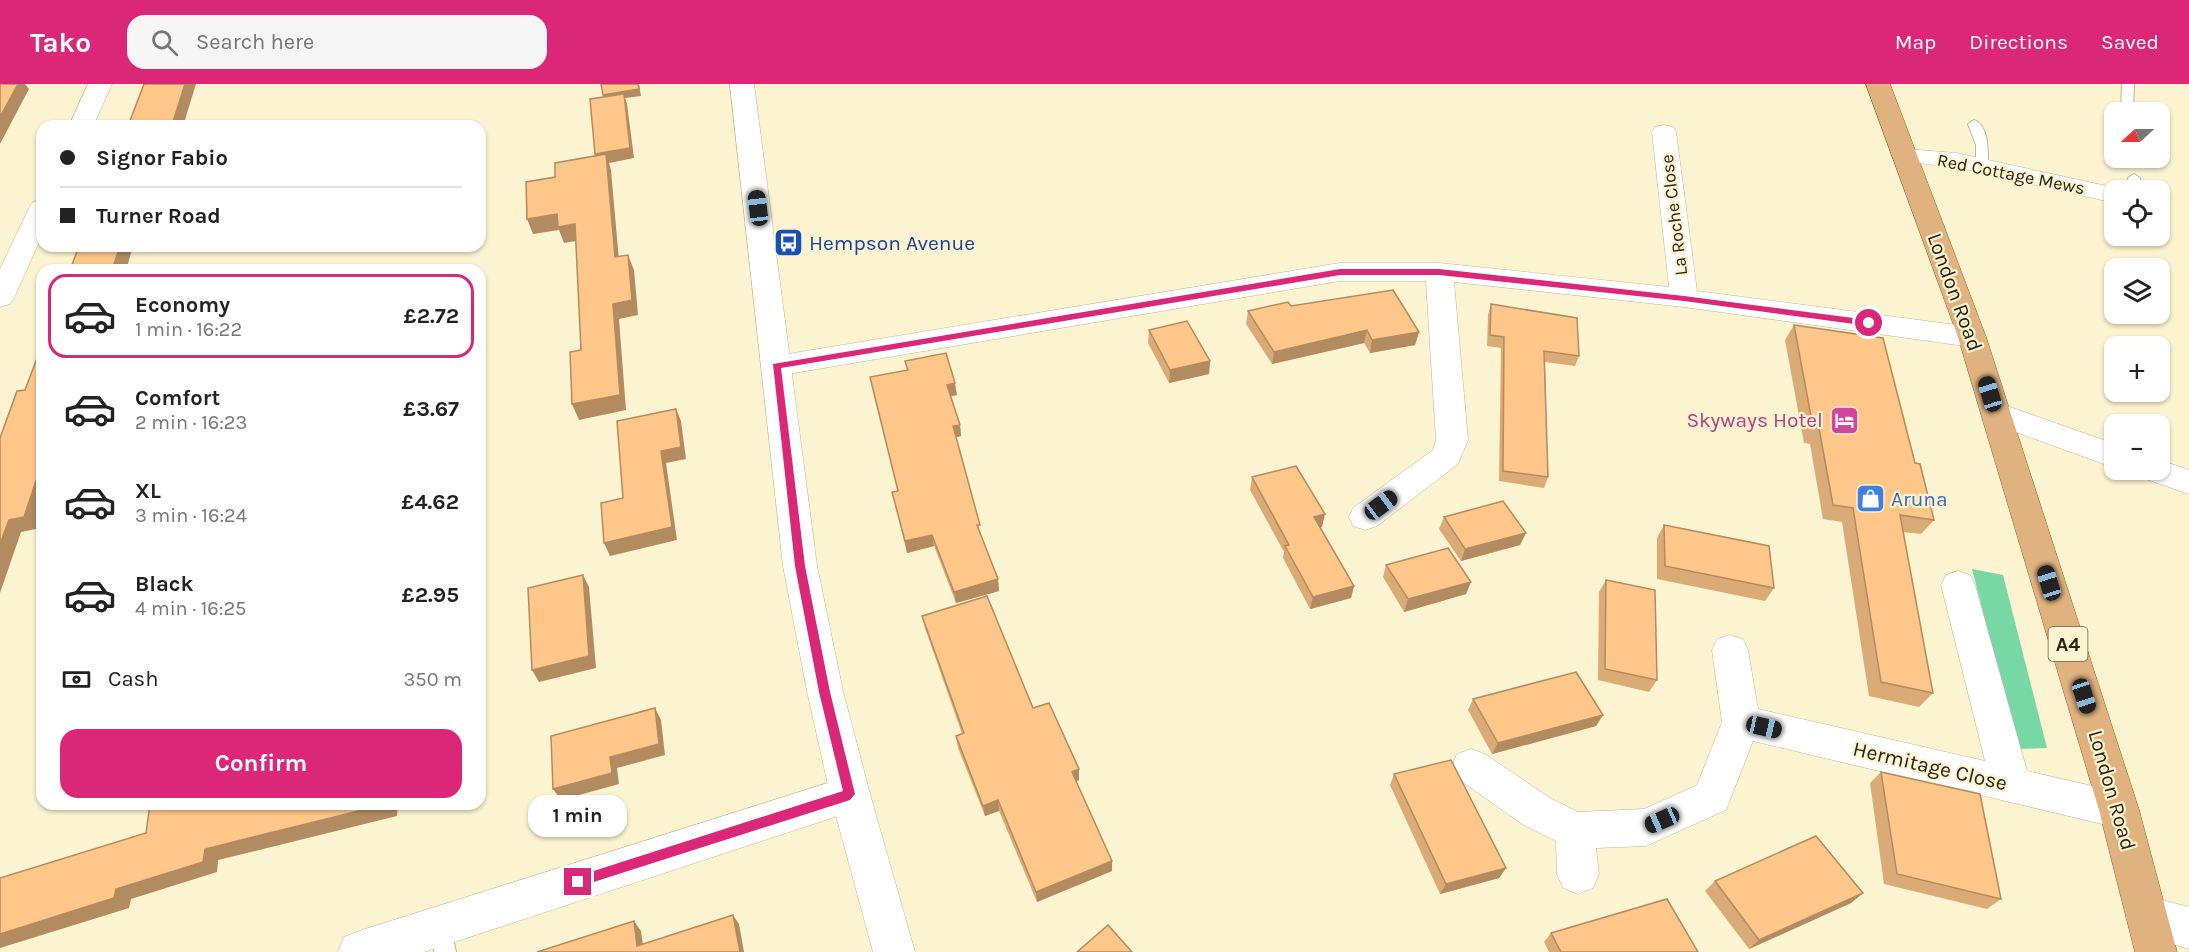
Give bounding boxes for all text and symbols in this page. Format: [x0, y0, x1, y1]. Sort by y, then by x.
search box [127, 15, 547, 69]
text: Tako [30, 26, 91, 59]
icon: search [148, 26, 181, 59]
text: Search here [196, 29, 314, 55]
text: Map [1895, 30, 1936, 54]
text: Directions [1969, 30, 2068, 54]
text: Saved [2101, 30, 2159, 54]
north arrow [2104, 102, 2170, 168]
map controls [2104, 102, 2170, 480]
text: Signor Fabio [96, 145, 228, 171]
street label: Red Cottage Mews [1935, 149, 2087, 199]
street label: La Roche Close [1656, 153, 1692, 277]
button: locate [2104, 180, 2170, 246]
car [747, 189, 769, 227]
text: Turner Road [96, 203, 221, 229]
bus stop icon: Hempson Avenue [772, 227, 804, 259]
street label: London Road [1923, 230, 1987, 354]
place label: Hempson Avenue [809, 231, 975, 255]
button: layers [2104, 258, 2170, 324]
icon: car [63, 289, 117, 343]
text: Economy [135, 292, 230, 318]
text: £2.72 [403, 303, 459, 329]
route start [1855, 309, 1882, 336]
text: 1 min · 16:22 [135, 318, 242, 341]
button: + [2104, 336, 2170, 402]
car [1976, 374, 2004, 414]
icon: car [63, 382, 117, 436]
text: Comfort [135, 385, 220, 411]
text: £3.67 [403, 396, 459, 422]
hotel icon: Skyways Hotel [1828, 404, 1860, 436]
place label: Skyways Hotel [1686, 408, 1823, 432]
text: 2 min · 16:23 [135, 411, 247, 434]
button: − [2104, 414, 2170, 480]
icon: car [63, 475, 117, 529]
text: XL [135, 478, 161, 504]
shop icon: Aruna [1854, 483, 1886, 515]
car [1361, 487, 1401, 523]
place label: Aruna [1891, 487, 1948, 511]
text: £4.62 [401, 489, 459, 515]
text: 3 min · 16:24 [135, 504, 247, 527]
car [2035, 563, 2063, 603]
icon: car [63, 568, 117, 622]
text: Black [135, 571, 194, 597]
text: £2.95 [402, 582, 459, 608]
text: 4 min · 16:25 [135, 597, 246, 620]
road number: A4 [2048, 627, 2088, 661]
icon: cash [60, 663, 93, 696]
text: Cash [108, 666, 158, 692]
text: 350 m [404, 668, 462, 691]
car [2070, 676, 2098, 716]
car [1744, 714, 1784, 740]
street label: London Road [2083, 727, 2141, 853]
button: Confirm [60, 729, 462, 798]
street label: Hermitage Close [1851, 737, 2009, 795]
callout: 1 min [528, 795, 628, 837]
text: 1 min [552, 804, 603, 827]
car [1642, 804, 1682, 836]
route end [564, 868, 591, 895]

